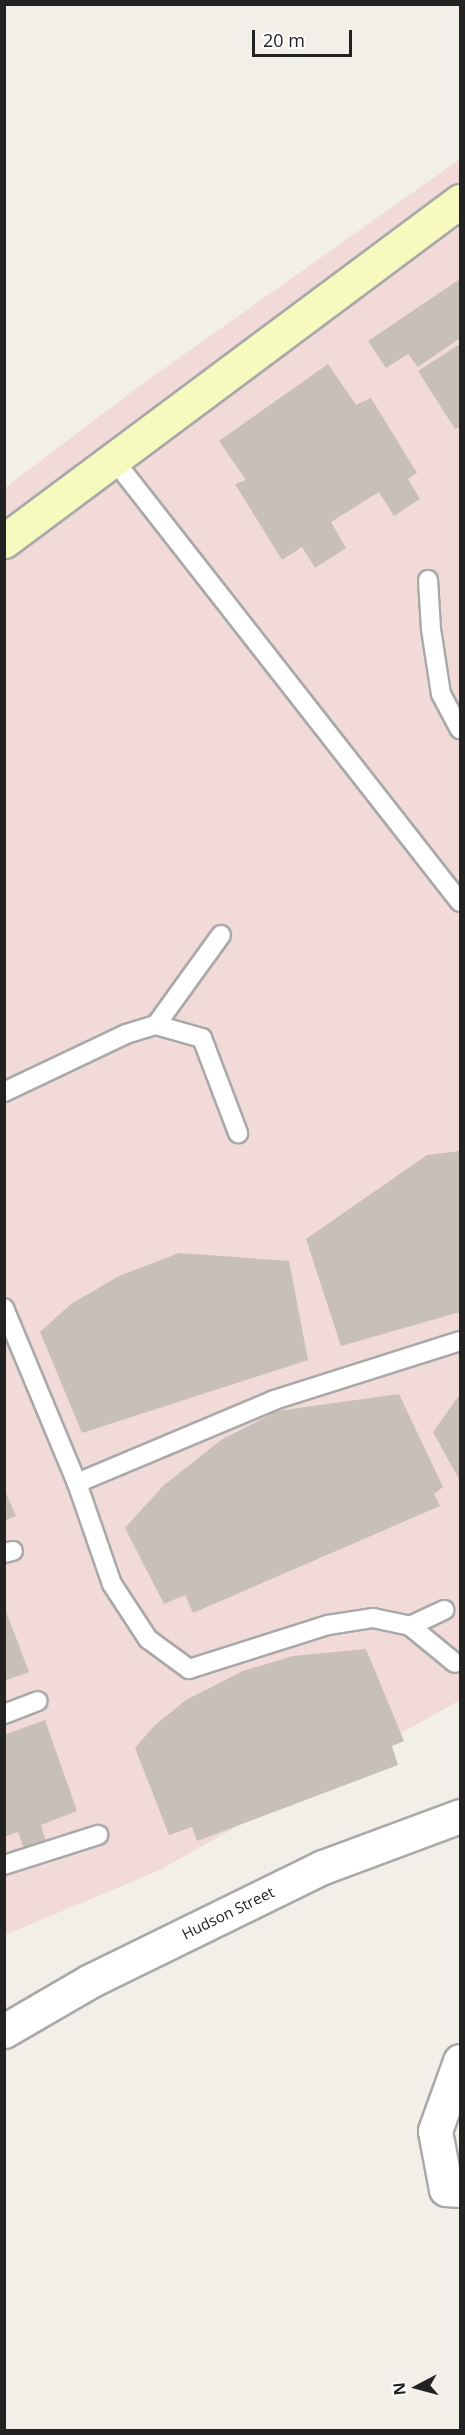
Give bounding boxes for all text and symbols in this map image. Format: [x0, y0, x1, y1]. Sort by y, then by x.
scale bar [255, 18, 356, 56]
text: 20 m [263, 28, 305, 52]
street label: Hudson Street [179, 1883, 277, 1943]
north arrow [387, 2357, 447, 2417]
text: N [387, 2381, 411, 2397]

